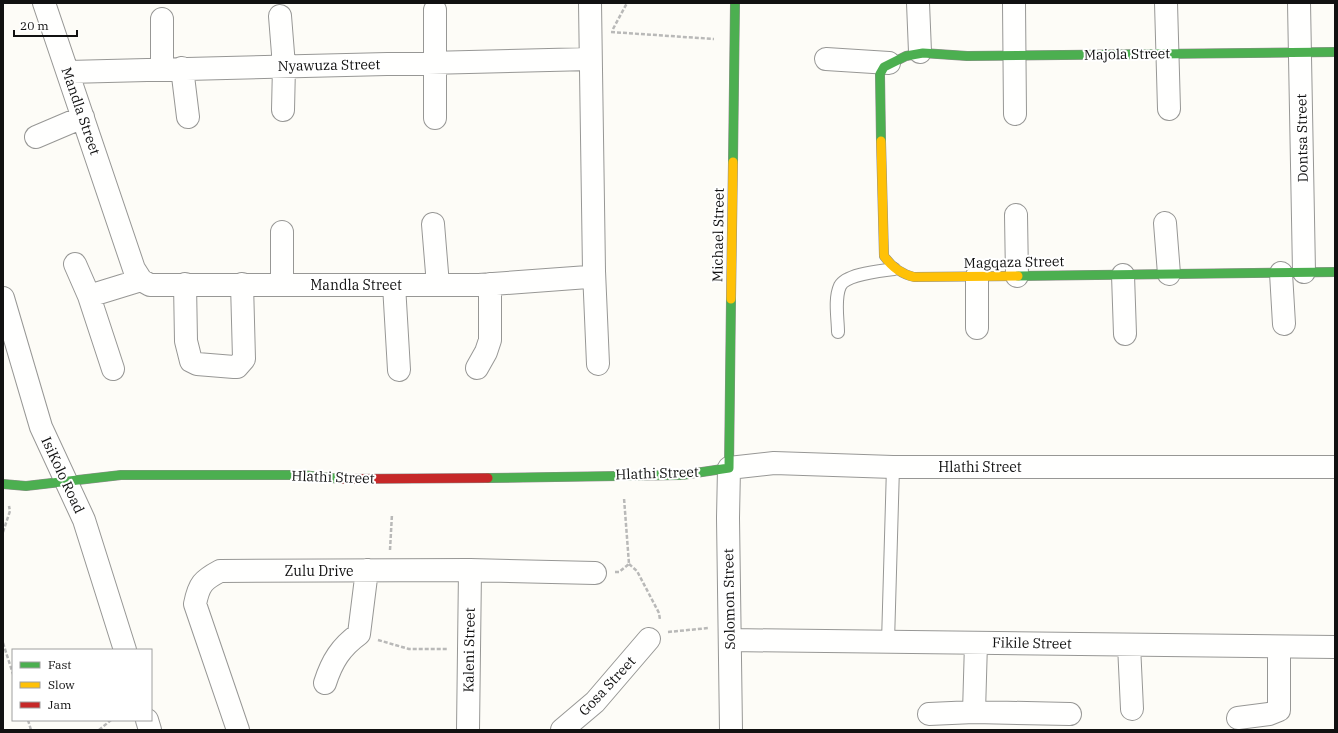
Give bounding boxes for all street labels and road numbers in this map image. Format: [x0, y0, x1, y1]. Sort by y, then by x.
street label: Majola Street [1084, 44, 1170, 64]
street label: Nyawuza Street [278, 55, 381, 75]
street label: Mandla Street [58, 65, 104, 157]
street label: Dontsa Street [1292, 93, 1312, 183]
street label: Michael Street [708, 188, 728, 282]
street label: Magqaza Street [964, 252, 1065, 272]
street label: Mandla Street [310, 276, 402, 294]
street label: IsiKolo Road [37, 434, 89, 517]
street label: Hlathi Street [938, 458, 1022, 476]
street label: Hlathi Street [615, 463, 699, 483]
street label: Hlathi Street [291, 467, 375, 487]
street label: Solomon Street [719, 548, 739, 650]
street label: Zulu Drive [285, 562, 353, 580]
street label: Kaleni Street [459, 607, 479, 693]
street label: Fikile Street [992, 633, 1072, 653]
street label: Gosa Street [575, 652, 639, 720]

